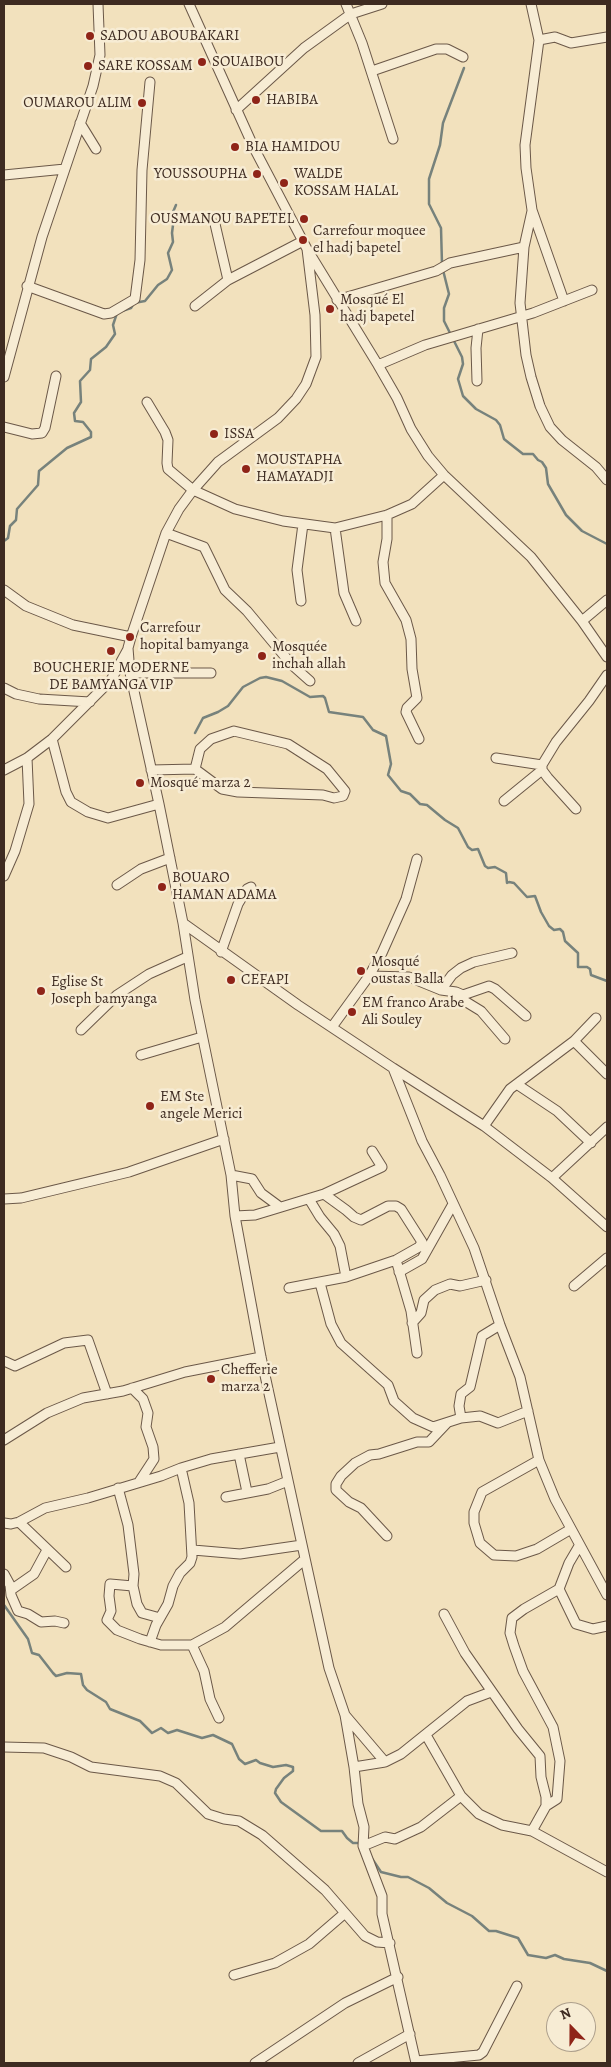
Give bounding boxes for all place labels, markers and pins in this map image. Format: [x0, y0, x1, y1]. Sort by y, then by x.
place label: SADOU ABOUBAKARI [100, 27, 239, 45]
marker: SADOU ABOUBAKARI [84, 30, 96, 42]
place label: SOUAIBOU [212, 53, 284, 71]
marker: SOUAIBOU [196, 56, 208, 68]
place label: SARE KOSSAM [98, 57, 193, 75]
marker: SARE KOSSAM [82, 60, 94, 72]
place label: HABIBA [266, 91, 318, 109]
place label: OUMAROU ALIM [23, 94, 132, 112]
marker: HABIBA [250, 94, 262, 106]
marker: OUMAROU ALIM [136, 97, 148, 109]
place label: BIA HAMIDOU [245, 138, 340, 156]
marker: BIA HAMIDOU [229, 141, 241, 153]
place label: YOUSSOUPHA [154, 165, 247, 183]
place label: WALDE KOSSAM HALAL [294, 165, 398, 200]
marker: YOUSSOUPHA [251, 168, 263, 180]
marker: WALDE KOSSAM HALAL [278, 177, 290, 189]
place label: OUSMANOU BAPETEL [150, 210, 294, 228]
marker: OUSMANOU BAPETEL [298, 213, 310, 225]
place label: Carrefour moquee el hadj bapetel [313, 222, 426, 257]
marker: Carrefour moquee el hadj bapetel [297, 234, 309, 246]
place label: Mosqué El hadj bapetel [340, 291, 414, 326]
marker: Mosqué El hadj bapetel [324, 303, 336, 315]
place label: ISSA [224, 425, 254, 443]
marker: ISSA [208, 428, 220, 440]
place label: MOUSTAPHA HAMAYADJI [256, 451, 342, 486]
marker: MOUSTAPHA HAMAYADJI [240, 463, 252, 475]
place label: Carrefour hopital bamyanga [140, 619, 249, 654]
marker: Carrefour hopital bamyanga [124, 631, 136, 643]
place label: Mosquée inchah allah [272, 638, 346, 673]
marker: BOUCHERIE MODERNE DE BAMYANGA VIP [105, 645, 117, 657]
marker: Mosquée inchah allah [256, 650, 268, 662]
place label: BOUCHERIE MODERNE DE BAMYANGA VIP [33, 659, 189, 694]
place label: Mosqué marza 2 [150, 774, 251, 792]
marker: Mosqué marza 2 [134, 777, 146, 789]
place label: BOUARO HAMAN ADAMA [172, 869, 277, 904]
marker: BOUARO HAMAN ADAMA [156, 881, 168, 893]
place label: Mosqué oustas Balla [371, 953, 444, 988]
marker: Mosqué oustas Balla [355, 965, 367, 977]
place label: CEFAPI [241, 971, 289, 989]
place label: Eglise St Joseph bamyanga [51, 973, 157, 1008]
marker: CEFAPI [225, 974, 237, 986]
marker: Eglise St Joseph bamyanga [35, 985, 47, 997]
place label: EM franco Arabe Ali Souley [362, 994, 464, 1029]
marker: EM franco Arabe Ali Souley [346, 1006, 358, 1018]
place label: EM Ste angele Merici [160, 1088, 242, 1123]
marker: EM Ste angele Merici [144, 1100, 156, 1112]
place label: Chefferie marza 2 [221, 1361, 278, 1396]
marker: Chefferie marza 2 [205, 1373, 217, 1385]

